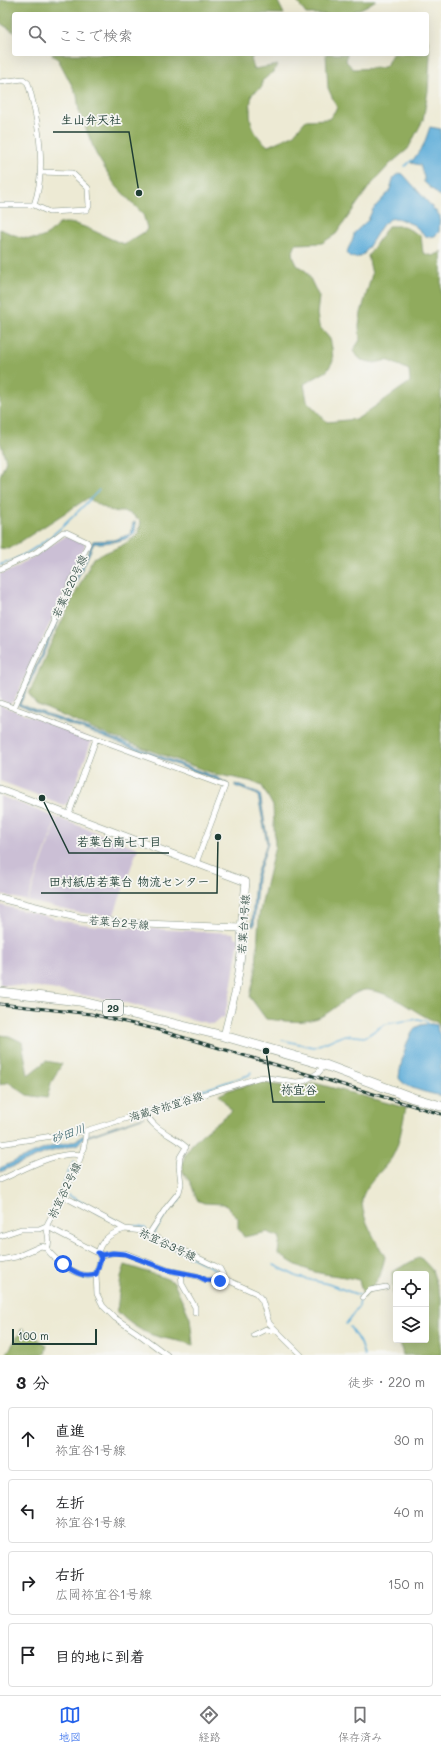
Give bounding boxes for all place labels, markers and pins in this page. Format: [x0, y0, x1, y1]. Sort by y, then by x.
callout: 生山弁天社 [53, 108, 129, 132]
callout: 若葉台南七丁目 [69, 829, 169, 853]
callout: 田村紙店若葉台 物流センター [41, 869, 217, 893]
callout: 祢宜谷 [273, 1078, 325, 1102]

